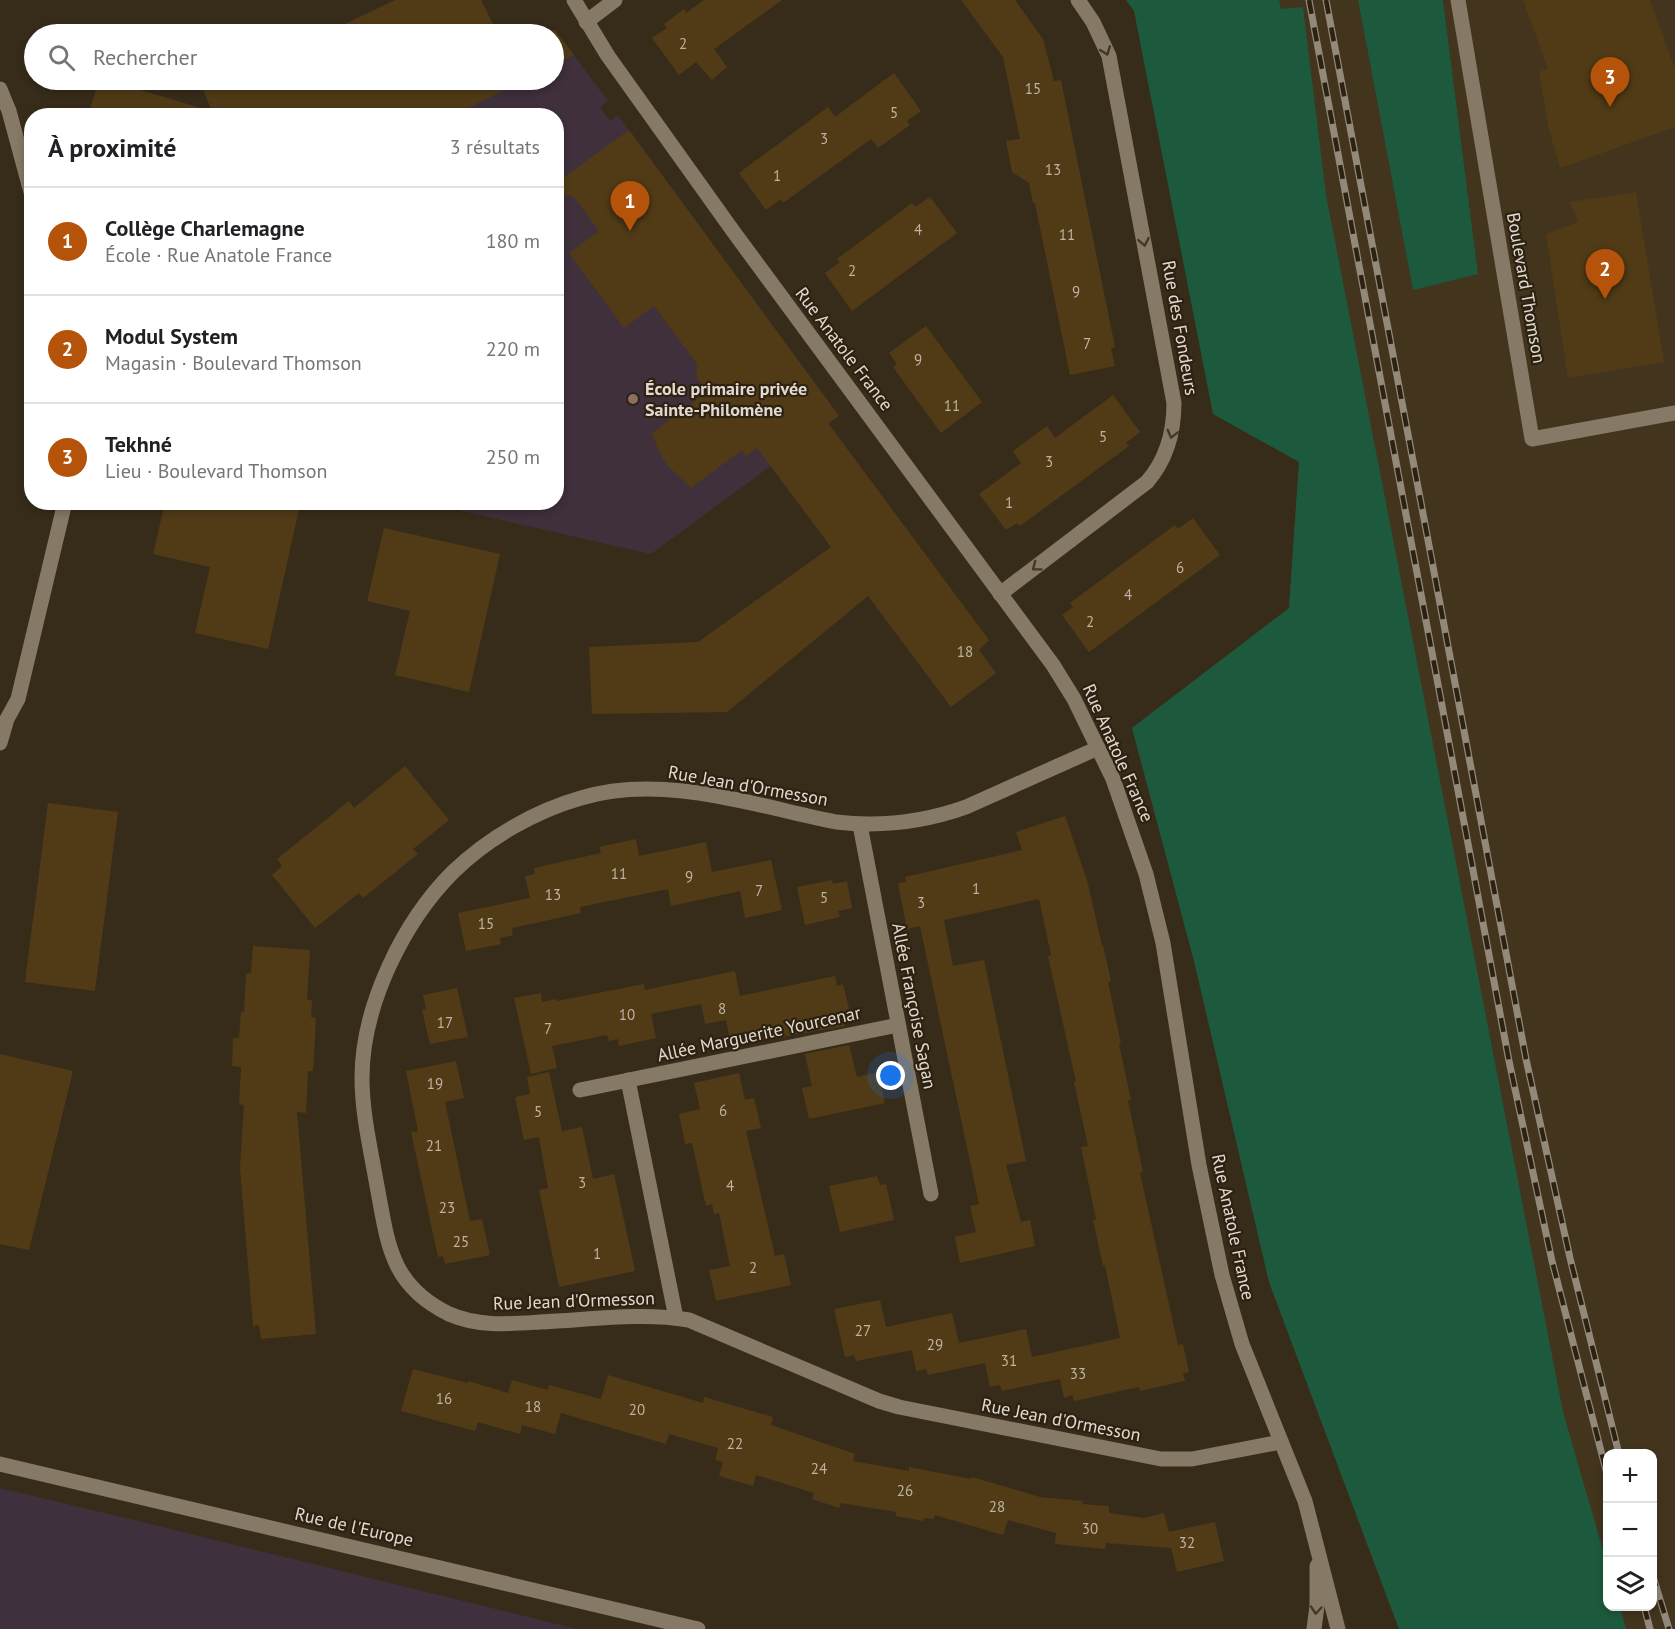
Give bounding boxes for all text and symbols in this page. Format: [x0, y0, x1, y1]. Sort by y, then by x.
search box [24, 24, 564, 90]
house number: 2 [679, 34, 687, 53]
icon: search [45, 41, 78, 74]
text: Rechercher [93, 43, 197, 71]
one-way arrow [1099, 45, 1112, 56]
pin: 3 [1590, 57, 1630, 107]
house number: 15 [1025, 79, 1041, 98]
house number: 5 [890, 103, 898, 122]
house number: 3 [820, 129, 828, 148]
text: À proximité [48, 131, 176, 164]
text: 3 résultats [450, 134, 540, 160]
house number: 13 [1045, 160, 1061, 179]
house number: 1 [773, 166, 781, 185]
pin: 1 [610, 182, 650, 231]
street label: Boulevard Thomson [1502, 211, 1551, 365]
text: Collège Charlemagne [105, 214, 305, 242]
house number: 4 [914, 220, 922, 239]
house number: 11 [1059, 225, 1075, 244]
text: 1 [62, 228, 73, 254]
text: 180 m [486, 228, 540, 254]
one-way arrow [1137, 237, 1150, 247]
text: École · Rue Anatole France [105, 242, 332, 268]
pin: 2 [1586, 250, 1624, 299]
street label: Rue des Fondeurs [1157, 259, 1204, 397]
house number: 2 [848, 261, 856, 280]
street label: Rue Anatole France [790, 282, 898, 415]
house number: 9 [1072, 282, 1080, 301]
text: Modul System [105, 322, 238, 350]
house number: 7 [1083, 334, 1091, 353]
text: 2 [62, 336, 73, 362]
text: 220 m [486, 336, 540, 362]
text: Magasin · Boulevard Thomson [105, 350, 362, 376]
house number: 9 [914, 350, 922, 369]
place label: École primaire privée Sainte-Philomène [645, 377, 807, 421]
marker: École primaire privée Sainte-Philomène [626, 392, 640, 406]
house number: 11 [944, 396, 960, 415]
house number: 5 [1099, 427, 1107, 446]
one-way arrow [1166, 429, 1179, 439]
text: Tekhné [105, 430, 172, 458]
text: 3 [62, 444, 73, 470]
text: 250 m [486, 444, 540, 470]
house number: 3 [1045, 452, 1053, 471]
text: Lieu · Boulevard Thomson [105, 458, 327, 484]
house number: 1 [1005, 493, 1013, 512]
house number: 6 [1176, 558, 1184, 577]
one-way arrow [1031, 560, 1042, 571]
house number: 4 [1124, 585, 1132, 604]
house number: 2 [1086, 612, 1094, 631]
house number: 18 [957, 642, 973, 661]
street label: Rue Anatole France [1078, 680, 1159, 825]
street label: Rue Jean d'Ormesson [666, 760, 830, 811]
house number: 11 [611, 864, 627, 883]
house number: 9 [685, 867, 693, 886]
house number: 1 [972, 879, 980, 898]
house number: 7 [755, 881, 763, 900]
house number: 13 [545, 885, 561, 904]
house number: 5 [820, 888, 828, 907]
house number: 3 [917, 893, 925, 912]
house number: 15 [478, 914, 494, 933]
street label: Allée Françoise Sagan [887, 921, 942, 1091]
house number: 8 [718, 999, 726, 1018]
street label: Allée Marguerite Yourcenar [655, 1001, 863, 1066]
house number: 10 [619, 1005, 635, 1024]
house number: 17 [437, 1013, 453, 1032]
house number: 7 [544, 1019, 552, 1038]
your location [876, 1061, 905, 1090]
house number: 19 [427, 1074, 443, 1093]
house number: 6 [719, 1101, 727, 1120]
house number: 5 [534, 1102, 542, 1121]
house number: 21 [426, 1136, 442, 1155]
street label: Rue Anatole France [1207, 1152, 1260, 1302]
house number: 3 [578, 1173, 586, 1192]
house number: 4 [726, 1176, 734, 1195]
house number: 23 [439, 1198, 455, 1217]
house number: 25 [453, 1232, 469, 1251]
house number: 1 [593, 1244, 601, 1263]
house number: 2 [749, 1258, 757, 1277]
street label: Rue Jean d'Ormesson [493, 1286, 655, 1315]
house number: 27 [855, 1321, 871, 1340]
house number: 29 [927, 1335, 943, 1354]
house number: 31 [1001, 1351, 1017, 1370]
house number: 33 [1070, 1364, 1086, 1383]
house number: 16 [436, 1389, 452, 1408]
street label: Rue Jean d'Ormesson [979, 1393, 1143, 1446]
house number: 18 [525, 1397, 541, 1416]
house number: 20 [629, 1400, 645, 1419]
house number: 22 [727, 1434, 743, 1453]
map controls [1603, 1449, 1657, 1611]
button: + [1603, 1449, 1657, 1503]
house number: 24 [811, 1459, 827, 1478]
house number: 26 [897, 1481, 913, 1500]
house number: 28 [989, 1497, 1005, 1516]
street label: Rue de l'Europe [293, 1502, 416, 1551]
button: − [1603, 1503, 1657, 1557]
house number: 30 [1082, 1519, 1098, 1538]
house number: 32 [1179, 1533, 1195, 1552]
button: layers [1603, 1557, 1657, 1611]
one-way arrow [1310, 1605, 1323, 1614]

